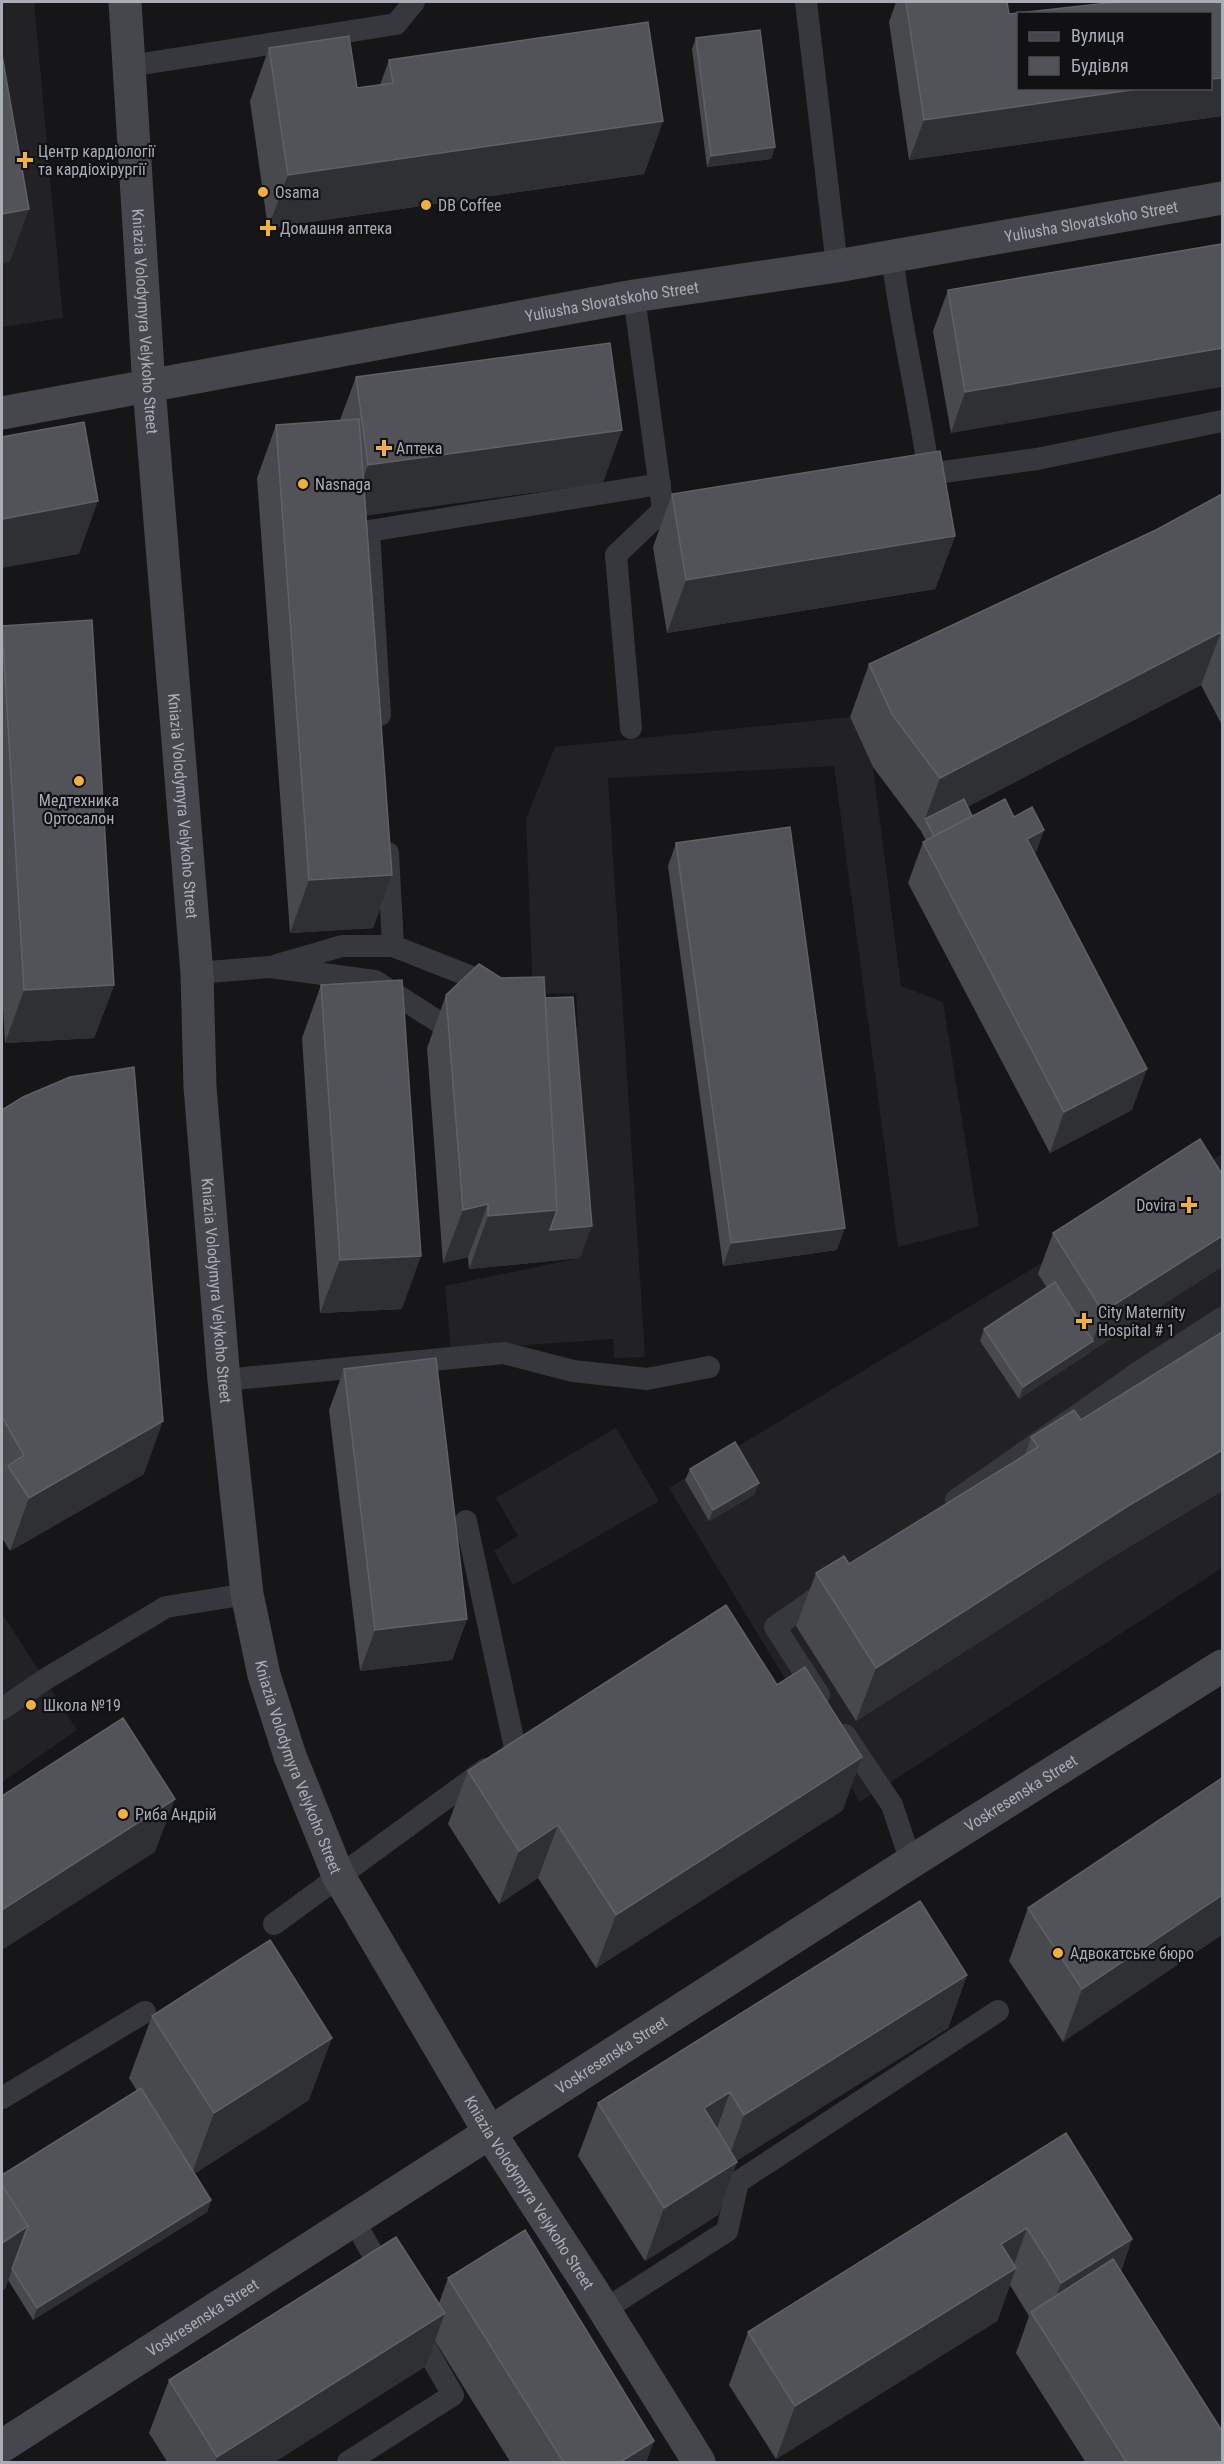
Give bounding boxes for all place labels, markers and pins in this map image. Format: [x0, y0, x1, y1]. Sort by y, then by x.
place label: Центр кардіології та кардіохірургії [38, 142, 156, 179]
marker: Центр кардіології та кардіохірургії [16, 151, 34, 169]
place label: Osama [275, 183, 319, 202]
marker: Osama [256, 185, 270, 199]
place label: DB Coffee [438, 196, 502, 215]
marker: DB Coffee [419, 198, 433, 212]
place label: Домашня аптека [280, 219, 392, 238]
marker: Домашня аптека [261, 221, 275, 235]
place label: Аптека [396, 439, 442, 458]
marker: Аптека [377, 441, 391, 455]
place label: Nasnaga [315, 475, 371, 494]
marker: Nasnaga [296, 477, 310, 491]
marker: Медтехника Ортосалон [72, 774, 86, 788]
place label: Медтехника Ортосалон [39, 791, 119, 828]
place label: Dovira [1136, 1196, 1176, 1215]
marker: Dovira [1180, 1196, 1198, 1214]
place label: City Maternity Hospital # 1 [1098, 1303, 1186, 1340]
marker: City Maternity Hospital # 1 [1075, 1312, 1093, 1330]
place label: Школа №19 [43, 1696, 121, 1715]
marker: Школа №19 [24, 1698, 38, 1712]
place label: Риба Андрій [135, 1805, 217, 1824]
marker: Риба Андрій [116, 1807, 130, 1821]
place label: Адвокатське бюро [1070, 1944, 1194, 1963]
marker: Адвокатське бюро [1051, 1946, 1065, 1960]

